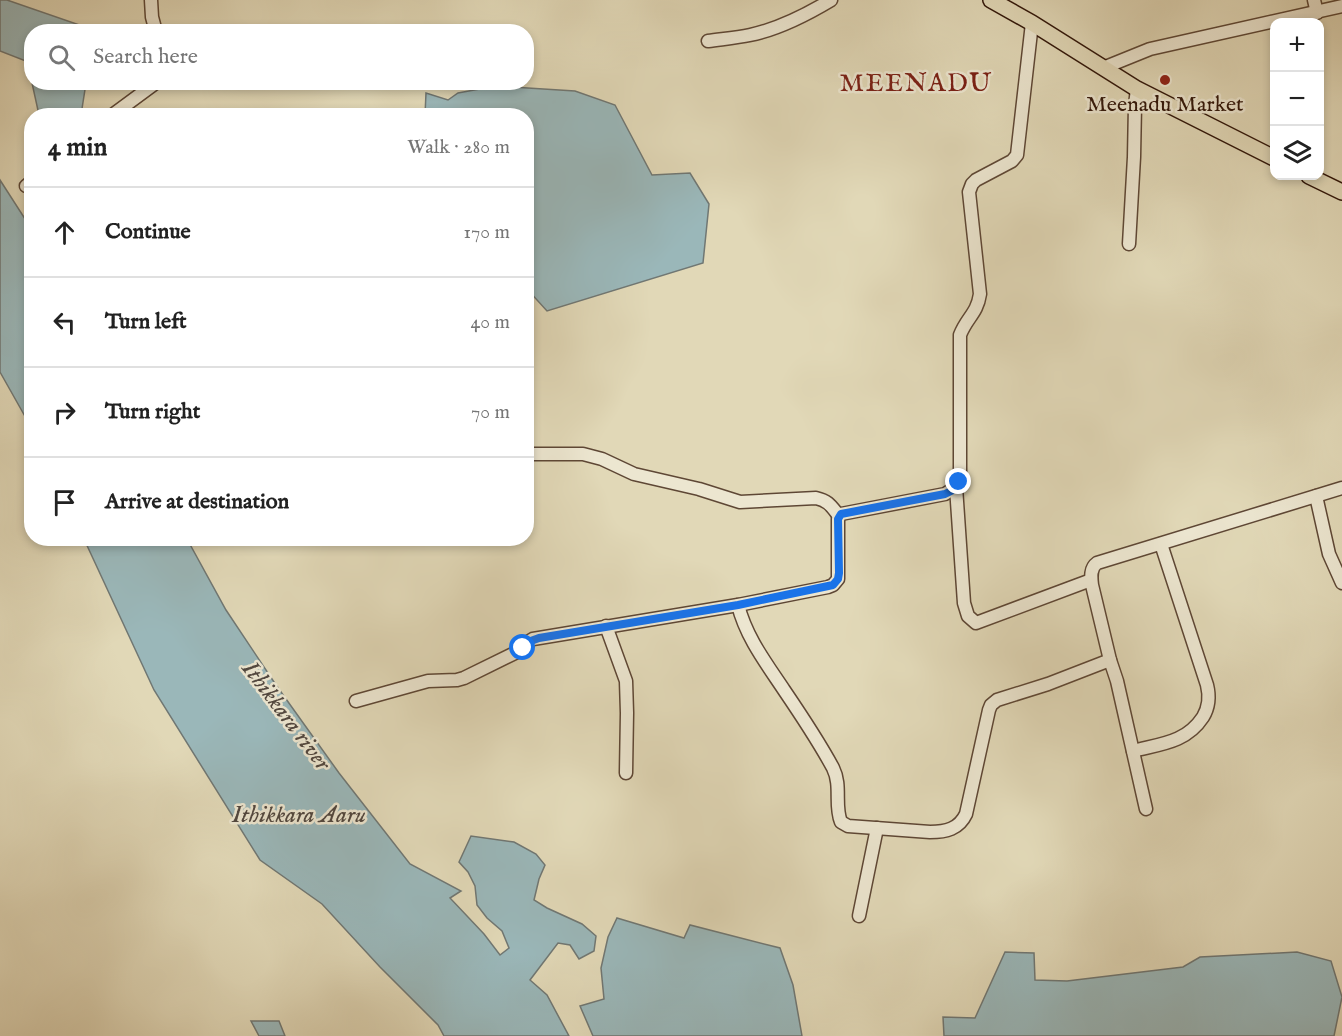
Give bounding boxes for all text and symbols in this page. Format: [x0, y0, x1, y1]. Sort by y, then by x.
map controls [1270, 18, 1324, 180]
button: + [1270, 18, 1324, 72]
search box [24, 24, 534, 90]
icon: search [45, 41, 78, 74]
text: Search here [93, 43, 198, 71]
district label: MEENADU [839, 67, 993, 100]
button: − [1270, 72, 1324, 126]
marker: Meenadu Market [1158, 73, 1172, 87]
place label: Meenadu Market [1086, 91, 1244, 119]
button: layers [1270, 126, 1324, 180]
text: 4 min [48, 131, 107, 164]
text: Walk · 280 m [407, 135, 510, 160]
icon: ahead [48, 216, 81, 249]
text: Continue [105, 218, 191, 246]
text: 170 m [464, 220, 510, 245]
icon: left [48, 306, 81, 339]
text: Turn left [105, 308, 187, 336]
text: 40 m [471, 310, 510, 335]
icon: right [48, 396, 81, 429]
text: Turn right [105, 398, 200, 426]
text: 70 m [471, 400, 510, 425]
route end [945, 468, 971, 494]
icon: arrive [48, 486, 81, 519]
text: Arrive at destination [105, 488, 289, 516]
route start [509, 634, 535, 660]
water label: Ithikkara river [234, 654, 338, 779]
water label: Ithikkara Aaru [231, 800, 366, 831]

